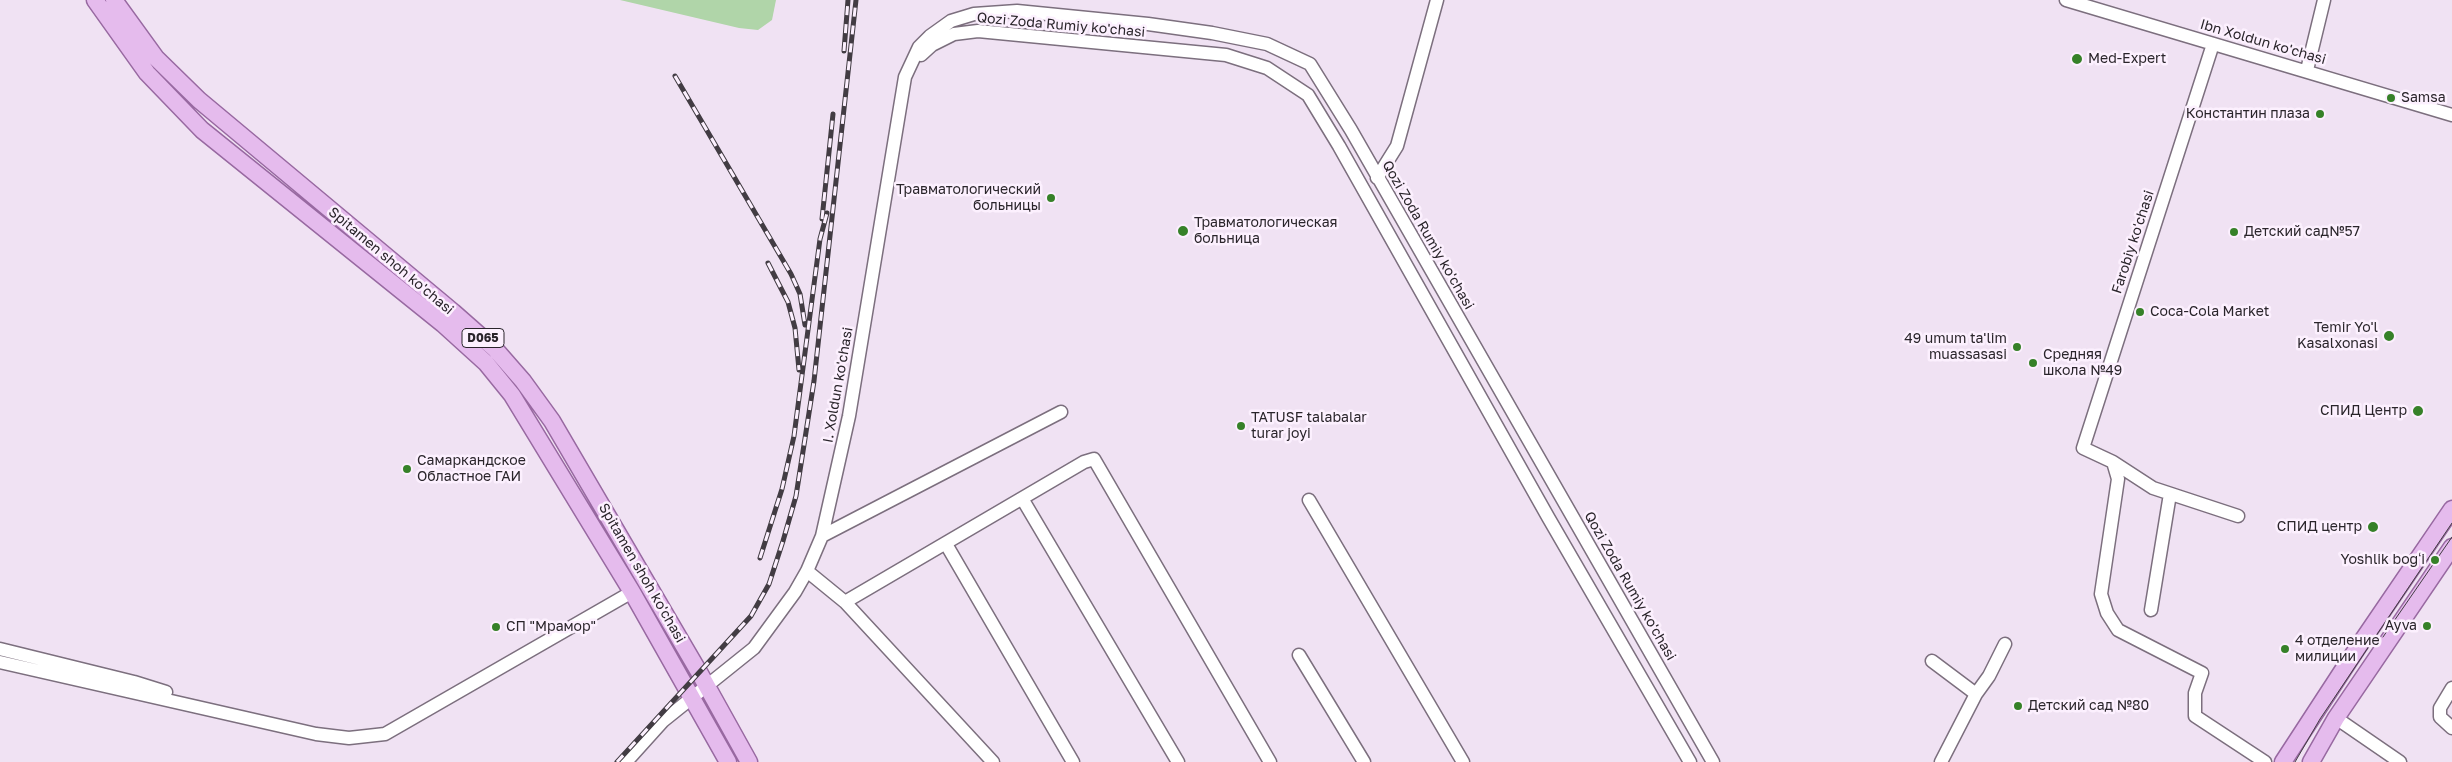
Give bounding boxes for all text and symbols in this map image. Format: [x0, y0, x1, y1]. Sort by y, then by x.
street label: Qozi Zoda Rumiy ko'chasi [976, 9, 1146, 41]
street label: Ibn Xoldun ko'chasi [2198, 16, 2328, 68]
place label: Med-Expert [2088, 51, 2166, 67]
marker: Med-Expert [2070, 52, 2084, 66]
place label: Samsa [2401, 90, 2446, 106]
marker: Samsa [2385, 92, 2397, 104]
place label: Константин плаза [2186, 106, 2310, 122]
marker: Константин плаза [2314, 108, 2326, 120]
street label: Qozi Zoda Rumiy ko'chasi [1378, 158, 1478, 312]
place label: Травматологический больницы [896, 182, 1041, 214]
street label: Farobiy ko'chasi [2108, 188, 2158, 296]
marker: Травматологический больницы [1045, 192, 1057, 204]
street label: Spitamen shoh ko'chasi [325, 204, 457, 318]
place label: Травматологическая больница [1194, 215, 1338, 248]
marker: Травматологическая больница [1176, 224, 1190, 238]
place label: Детский сад№57 [2244, 224, 2360, 240]
marker: Детский сад№57 [2228, 226, 2240, 238]
place label: Coca-Cola Market [2150, 304, 2269, 320]
marker: Coca-Cola Market [2134, 306, 2146, 318]
place label: Temir Yo'l Kasalxonasi [2297, 320, 2378, 352]
street label: I. Xoldun ko'chasi [820, 326, 856, 444]
road number: D065 [462, 328, 504, 348]
marker: Temir Yo'l Kasalxonasi [2382, 329, 2396, 343]
place label: 49 umum ta'lim muassasasi [1904, 331, 2007, 364]
marker: 49 umum ta'lim muassasasi [2011, 341, 2023, 353]
place label: Средняя школа №49 [2043, 347, 2122, 380]
marker: Средняя школа №49 [2027, 357, 2039, 369]
place label: СПИД Центр [2320, 403, 2407, 419]
marker: СПИД Центр [2411, 404, 2425, 418]
place label: TATUSF talabalar turar joyi [1251, 410, 1367, 442]
marker: TATUSF talabalar turar joyi [1235, 420, 1247, 432]
place label: Самаркандское Областное ГАИ [417, 453, 526, 486]
marker: Самаркандское Областное ГАИ [401, 463, 413, 475]
street label: Spitamen shoh ko'chasi [595, 500, 689, 646]
street label: Qozi Zoda Rumiy ko'chasi [1580, 509, 1680, 663]
place label: СПИД центр [2277, 519, 2362, 535]
marker: СПИД центр [2366, 520, 2380, 534]
place label: Yoshlik bogʻi [2341, 552, 2425, 568]
marker: Yoshlik bogʻi [2429, 554, 2441, 566]
place label: Ayva [2385, 618, 2417, 634]
place label: СП "Мрамор" [506, 619, 596, 635]
marker: Ayva [2421, 620, 2433, 632]
marker: СП "Мрамор" [490, 621, 502, 633]
place label: 4 отделение милиции [2295, 633, 2380, 666]
marker: 4 отделение милиции [2279, 643, 2291, 655]
place label: Детский сад №80 [2028, 698, 2149, 714]
marker: Детский сад №80 [2012, 700, 2024, 712]

